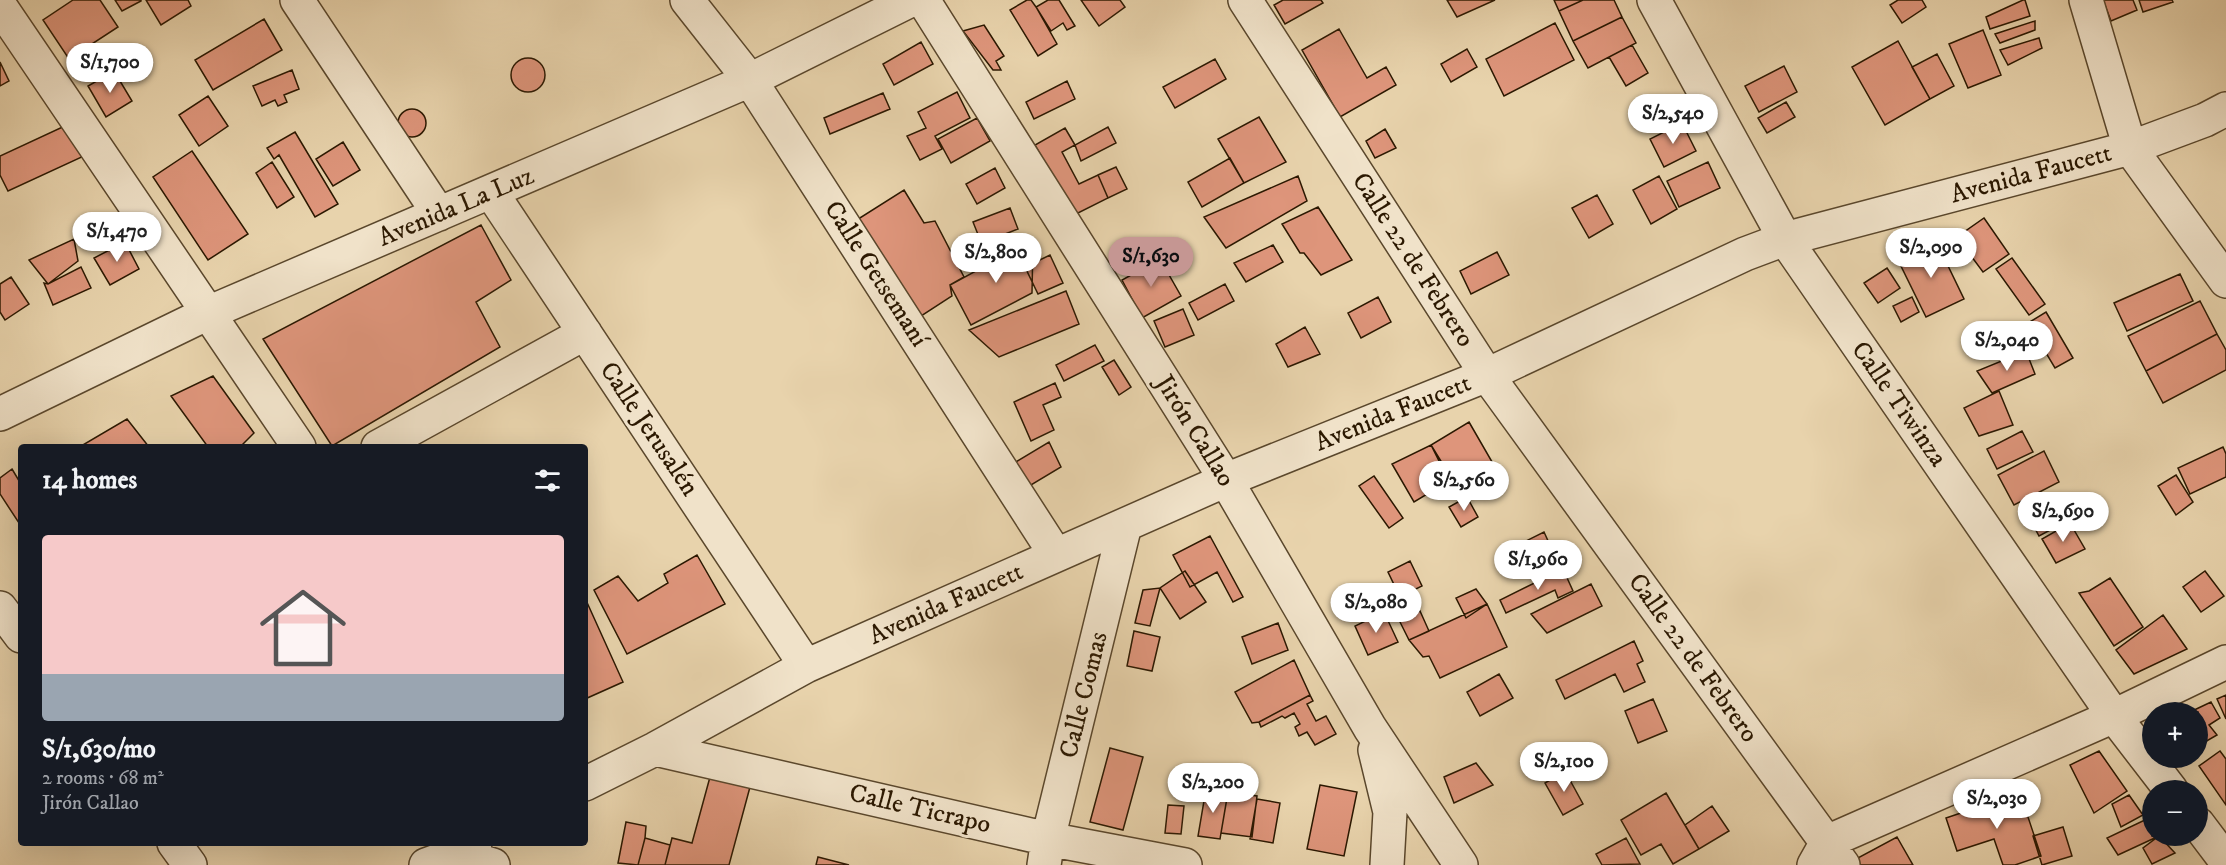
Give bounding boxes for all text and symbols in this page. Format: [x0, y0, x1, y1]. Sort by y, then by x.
pin: S/1,700 [55, 43, 165, 94]
text: S/1,700 [80, 50, 140, 75]
pin: S/2,540 [1618, 94, 1728, 145]
text: S/2,540 [1642, 101, 1704, 126]
street label: Avenida Faucett [1947, 137, 2115, 211]
street label: Avenida La Luz [373, 159, 539, 255]
street label: Calle 22 de Febrero [1344, 167, 1482, 353]
street label: Calle Getsemaní [816, 195, 936, 354]
pin: S/1,470 [62, 212, 172, 263]
text: S/1,470 [86, 219, 148, 244]
pin: S/2,090 [1876, 228, 1986, 279]
pin: S/2,800 [941, 233, 1051, 284]
text: S/2,090 [1900, 235, 1962, 260]
pin: S/1,630 [1096, 237, 1206, 288]
text: S/2,800 [965, 240, 1027, 265]
text: S/1,630 [1122, 244, 1180, 269]
pin: S/2,040 [1952, 321, 2062, 372]
text: S/2,040 [1975, 328, 2039, 353]
street label: Calle Tiwinza [1844, 335, 1954, 473]
street label: Calle Jerusalén [592, 356, 706, 503]
street label: Jirón Callao [1147, 367, 1242, 493]
street label: Avenida Faucett [1310, 367, 1476, 459]
pin: S/2,560 [1409, 461, 1519, 512]
text: 14 homes [42, 464, 137, 497]
icon: filters [531, 464, 564, 497]
text: S/2,560 [1433, 468, 1495, 493]
pin: S/2,690 [2008, 492, 2118, 543]
text: S/2,690 [2032, 499, 2094, 524]
pin: S/1,960 [1483, 540, 1593, 591]
text: S/1,960 [1508, 547, 1568, 572]
street label: Avenida Faucett [864, 555, 1028, 653]
street label: Calle 22 de Febrero [1620, 567, 1766, 749]
icon: home [249, 574, 357, 682]
pin: S/2,080 [1321, 583, 1431, 634]
text: S/2,080 [1345, 590, 1407, 615]
street label: Calle Comas [1052, 628, 1116, 762]
map controls [2142, 702, 2208, 846]
button: + [2142, 702, 2208, 768]
text: S/1,630/mo [42, 733, 156, 766]
pin: S/2,100 [1509, 742, 1619, 793]
text: S/2,100 [1534, 749, 1594, 774]
pin: S/2,200 [1158, 763, 1268, 814]
text: 2 rooms · 68 m² [42, 766, 164, 791]
text: S/2,200 [1182, 770, 1244, 795]
street label: Calle Ticrapo [846, 777, 994, 841]
pin: S/2,030 [1942, 779, 2052, 830]
button: − [2142, 780, 2208, 846]
text: S/2,030 [1967, 786, 2027, 811]
text: Jirón Callao [42, 791, 139, 816]

